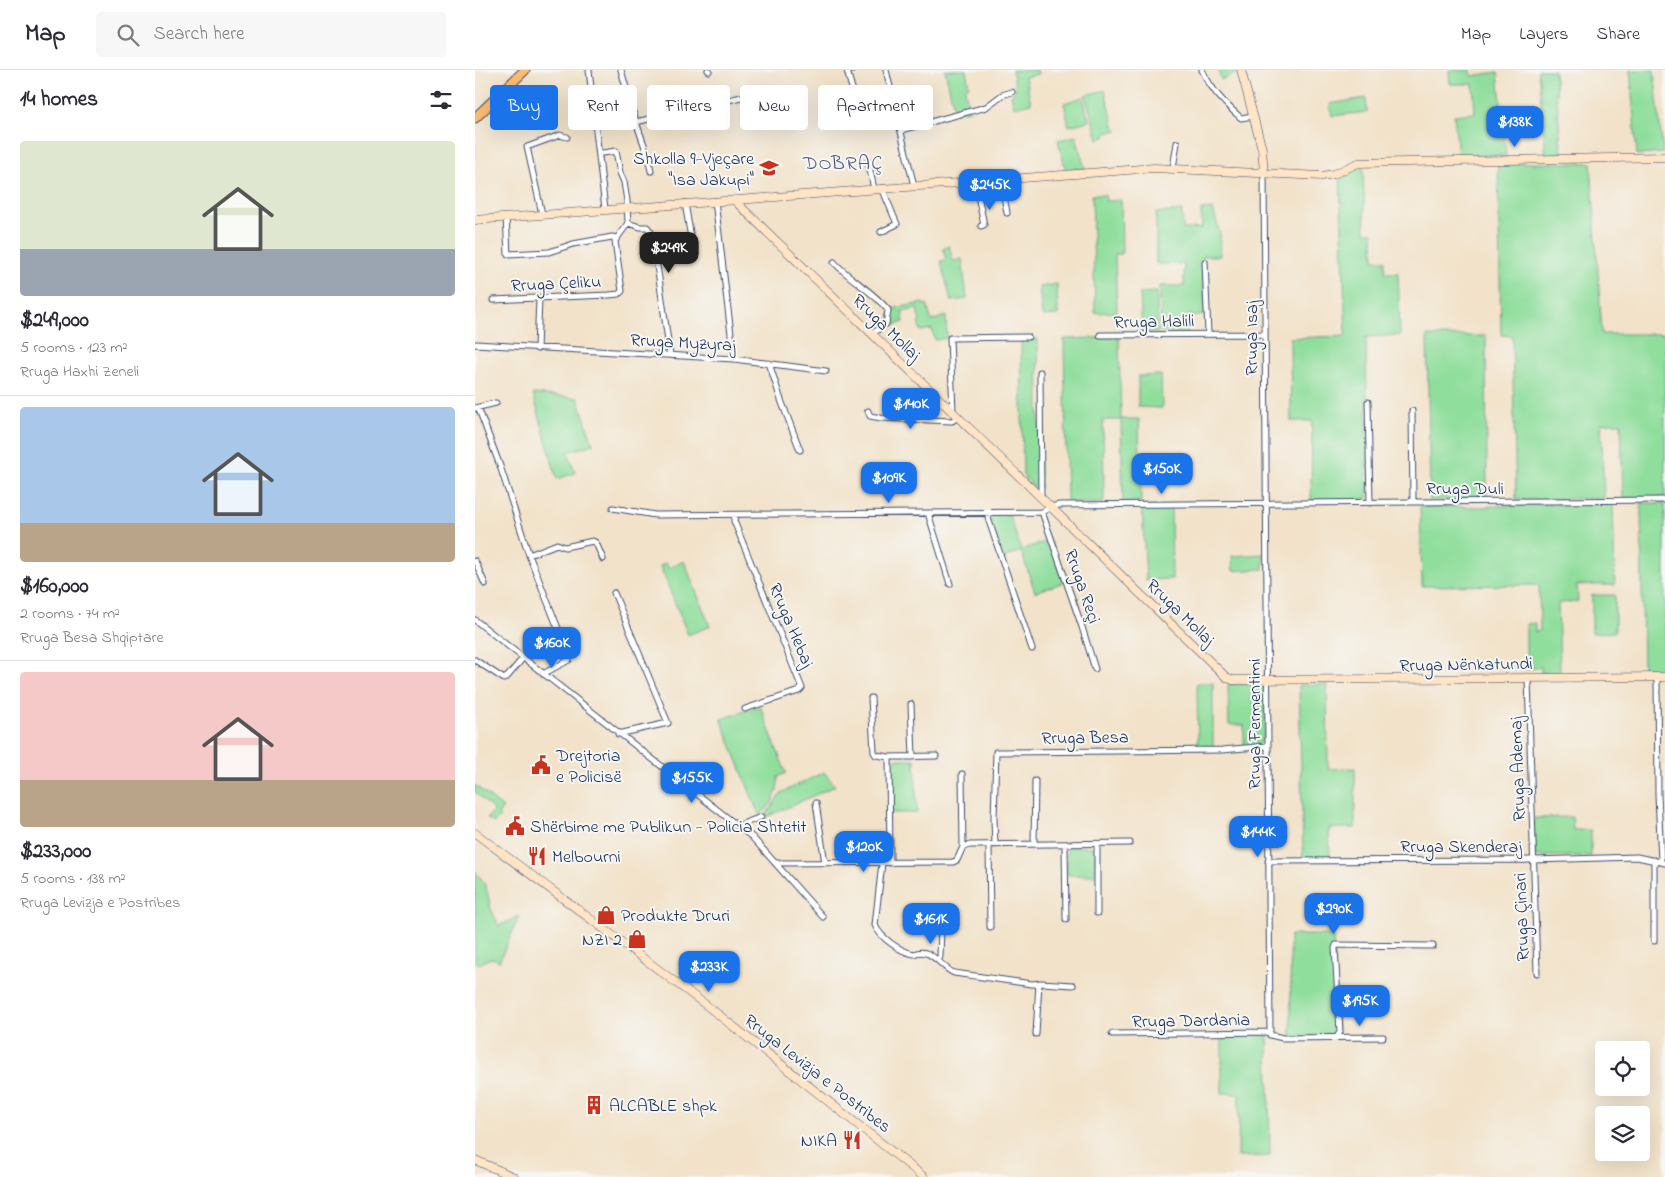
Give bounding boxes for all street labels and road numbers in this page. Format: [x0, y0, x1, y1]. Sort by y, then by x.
street label: Rruga Çeliku [510, 270, 602, 301]
street label: Rruga Mollaj [845, 289, 926, 369]
street label: Rruga Isaj [1240, 300, 1267, 375]
street label: Rruga Halili [1113, 309, 1195, 338]
street label: Rruga Myzyraj [629, 328, 737, 361]
street label: Rruga Duli [1426, 477, 1504, 504]
street label: Rruga Reçi [1055, 546, 1106, 628]
street label: Rruga Mollaj [1139, 574, 1220, 654]
street label: Rruga Hebaj [760, 580, 820, 673]
street label: Rruga Nënkatundi [1399, 652, 1533, 681]
street label: Rruga Fermentimi [1243, 659, 1270, 789]
street label: Rruga Ademaj [1504, 716, 1535, 822]
street label: Rruga Besa [1041, 725, 1129, 754]
street label: Rruga Skenderaj [1400, 835, 1522, 862]
street label: Rruga Çinari [1508, 872, 1539, 962]
street label: Rruga Dardania [1132, 1008, 1250, 1037]
street label: Rruga Levizja e Postribes [737, 1009, 896, 1141]

